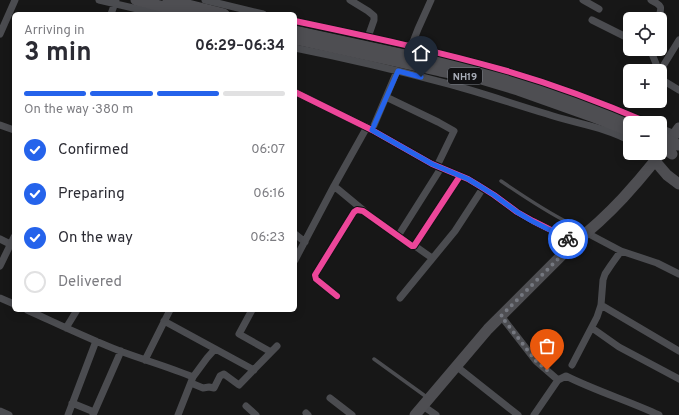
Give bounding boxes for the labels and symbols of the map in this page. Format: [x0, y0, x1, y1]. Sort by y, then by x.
pin [404, 36, 438, 77]
road number: NH19 [448, 68, 482, 84]
courier [548, 219, 588, 259]
pin [530, 329, 564, 370]

